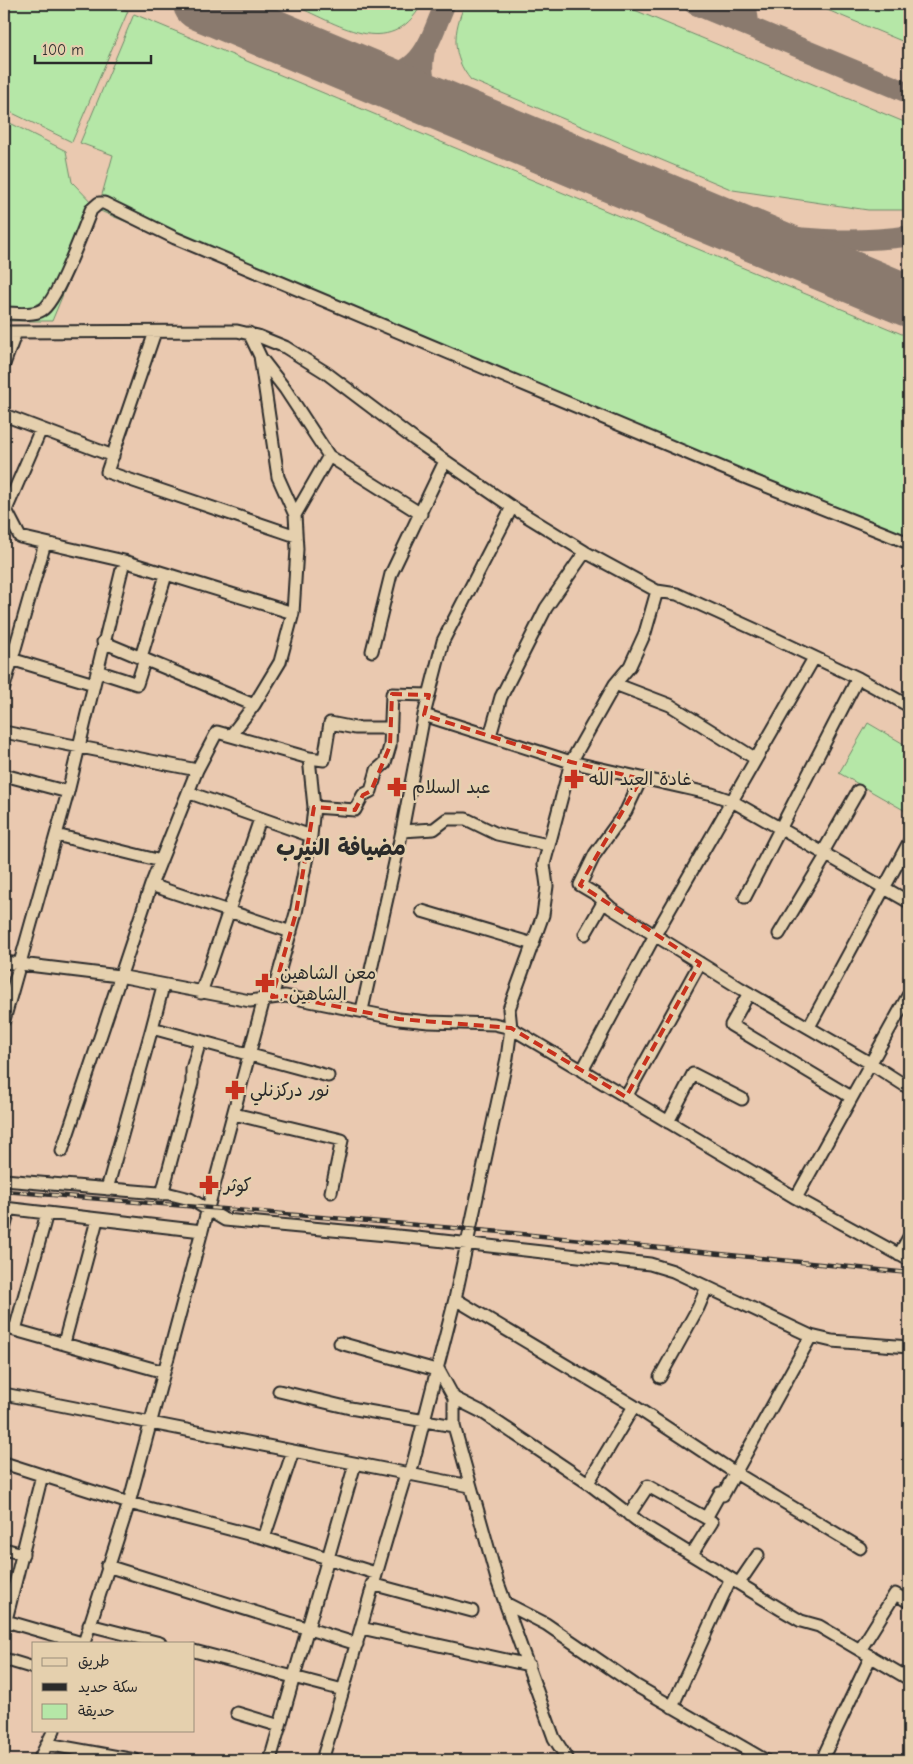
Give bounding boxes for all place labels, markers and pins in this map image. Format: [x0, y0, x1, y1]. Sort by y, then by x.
pharmacy icon: غادة العبد الله [563, 768, 585, 790]
place label: غادة العبد الله [589, 769, 692, 790]
pharmacy icon: عبد السلام [386, 776, 408, 798]
place label: عبد السلام [412, 777, 491, 801]
place label: معن الشاهين . الشاهين [280, 963, 376, 1005]
pharmacy icon: معن الشاهين . الشاهين [254, 972, 276, 994]
pharmacy icon: نور دركزنلي [224, 1079, 246, 1101]
place label: نور دركزنلي [250, 1080, 330, 1106]
pharmacy icon: كوثر [198, 1174, 220, 1196]
place label: كوثر [222, 1175, 252, 1197]

